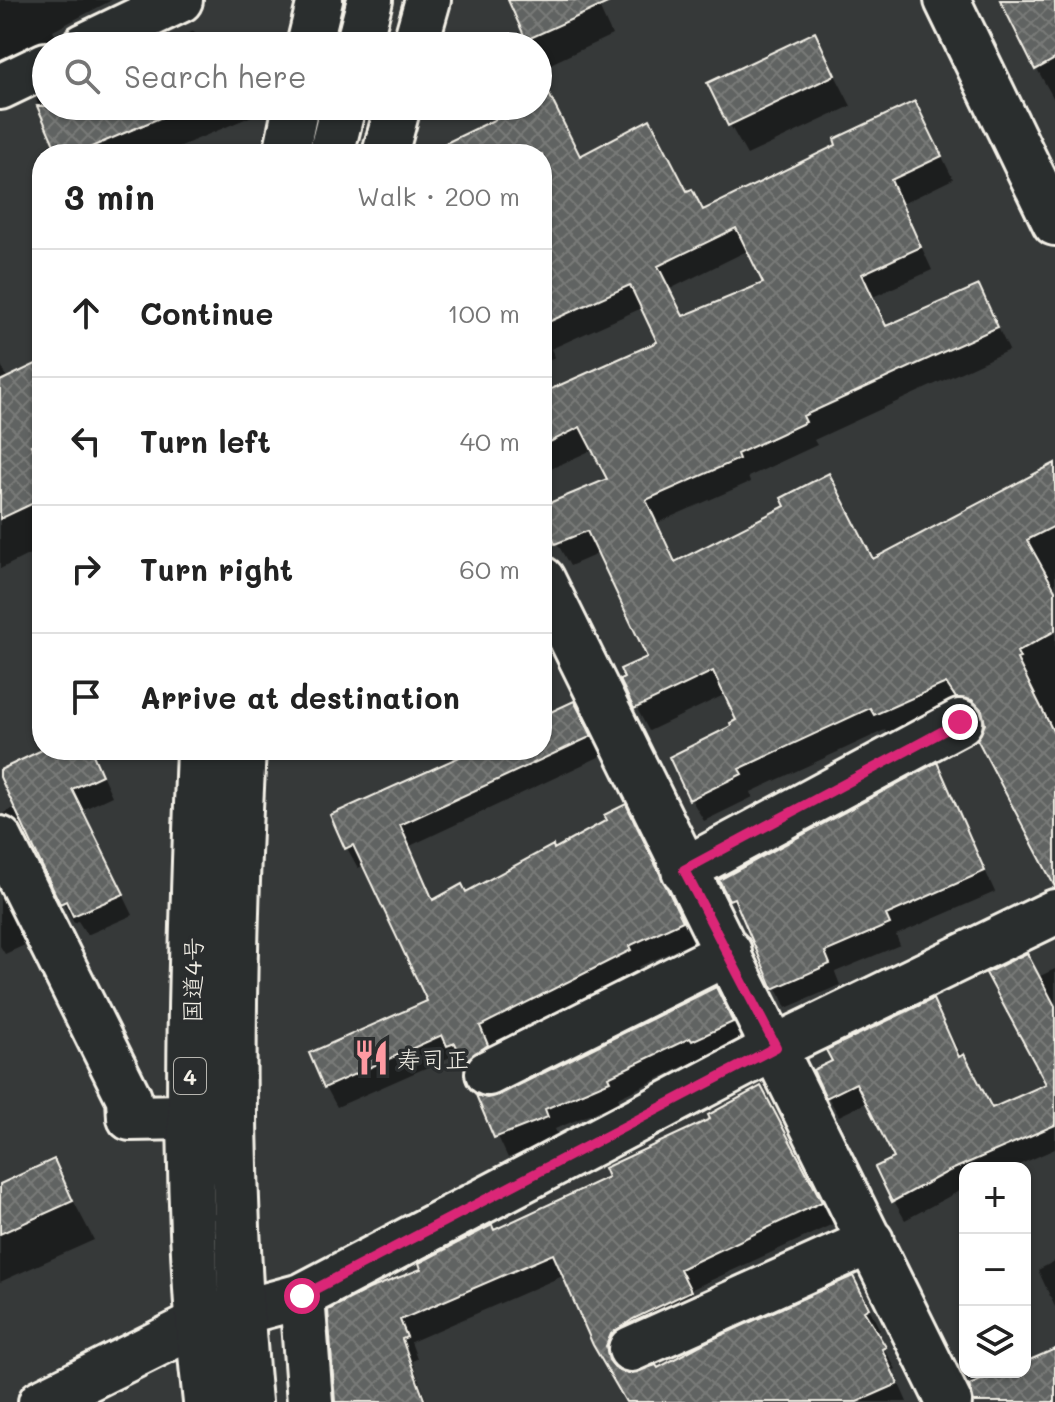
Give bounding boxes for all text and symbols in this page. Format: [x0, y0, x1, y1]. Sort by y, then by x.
search box [32, 32, 552, 120]
icon: search [60, 54, 104, 98]
text: Search here [124, 56, 307, 96]
text: 3 min [64, 174, 155, 219]
text: Walk · 200 m [357, 179, 520, 213]
icon: ahead [64, 291, 108, 335]
text: Continue [140, 293, 273, 333]
text: 100 m [447, 296, 520, 330]
icon: left [64, 419, 108, 463]
text: Turn left [140, 421, 271, 461]
text: 40 m [460, 424, 520, 458]
icon: right [64, 547, 108, 591]
text: Turn right [140, 549, 293, 589]
text: 60 m [459, 552, 520, 586]
icon: arrive [64, 675, 108, 719]
text: Arrive at destination [140, 677, 460, 717]
route end [942, 704, 978, 740]
street label: 国道4号 [176, 937, 208, 1023]
restaurant icon: 寿司正 [352, 1039, 390, 1077]
place label: 寿司正 [397, 1043, 469, 1074]
road number: 4 [174, 1058, 206, 1094]
map controls [959, 1162, 1031, 1378]
button: + [959, 1162, 1031, 1234]
button: − [959, 1234, 1031, 1306]
route start [284, 1278, 320, 1314]
button: layers [959, 1306, 1031, 1378]

